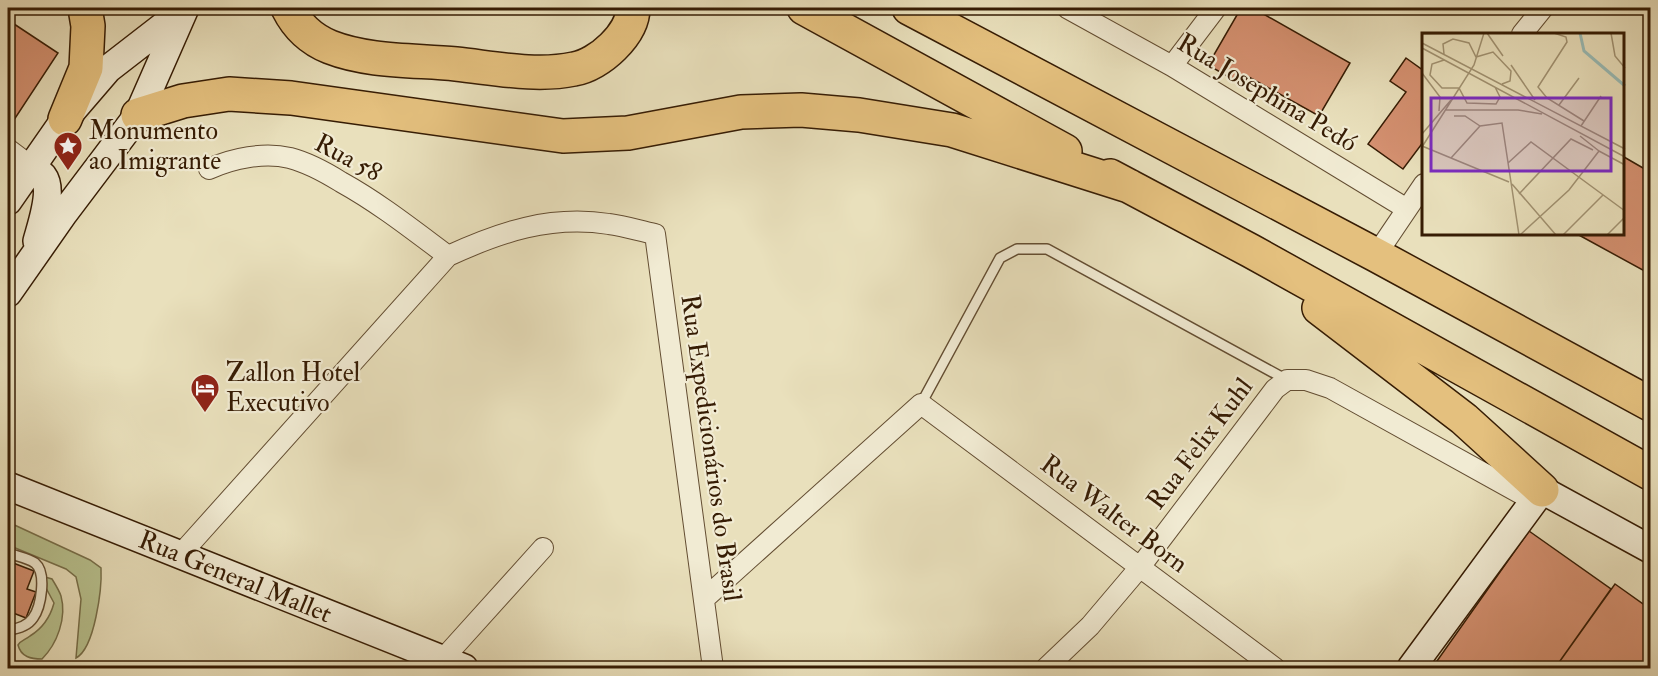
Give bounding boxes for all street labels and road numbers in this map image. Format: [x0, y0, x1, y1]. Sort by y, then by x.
street label: Rua Josephina Pedó [1171, 27, 1363, 160]
street label: Rua 58 [309, 127, 387, 189]
street label: Rua Expedicionários do Brasil [673, 292, 748, 604]
street label: Rua Felix Kuhl [1140, 372, 1260, 516]
street label: Rua Walter Born [1034, 448, 1194, 580]
street label: Rua General Mallet [134, 524, 336, 630]

